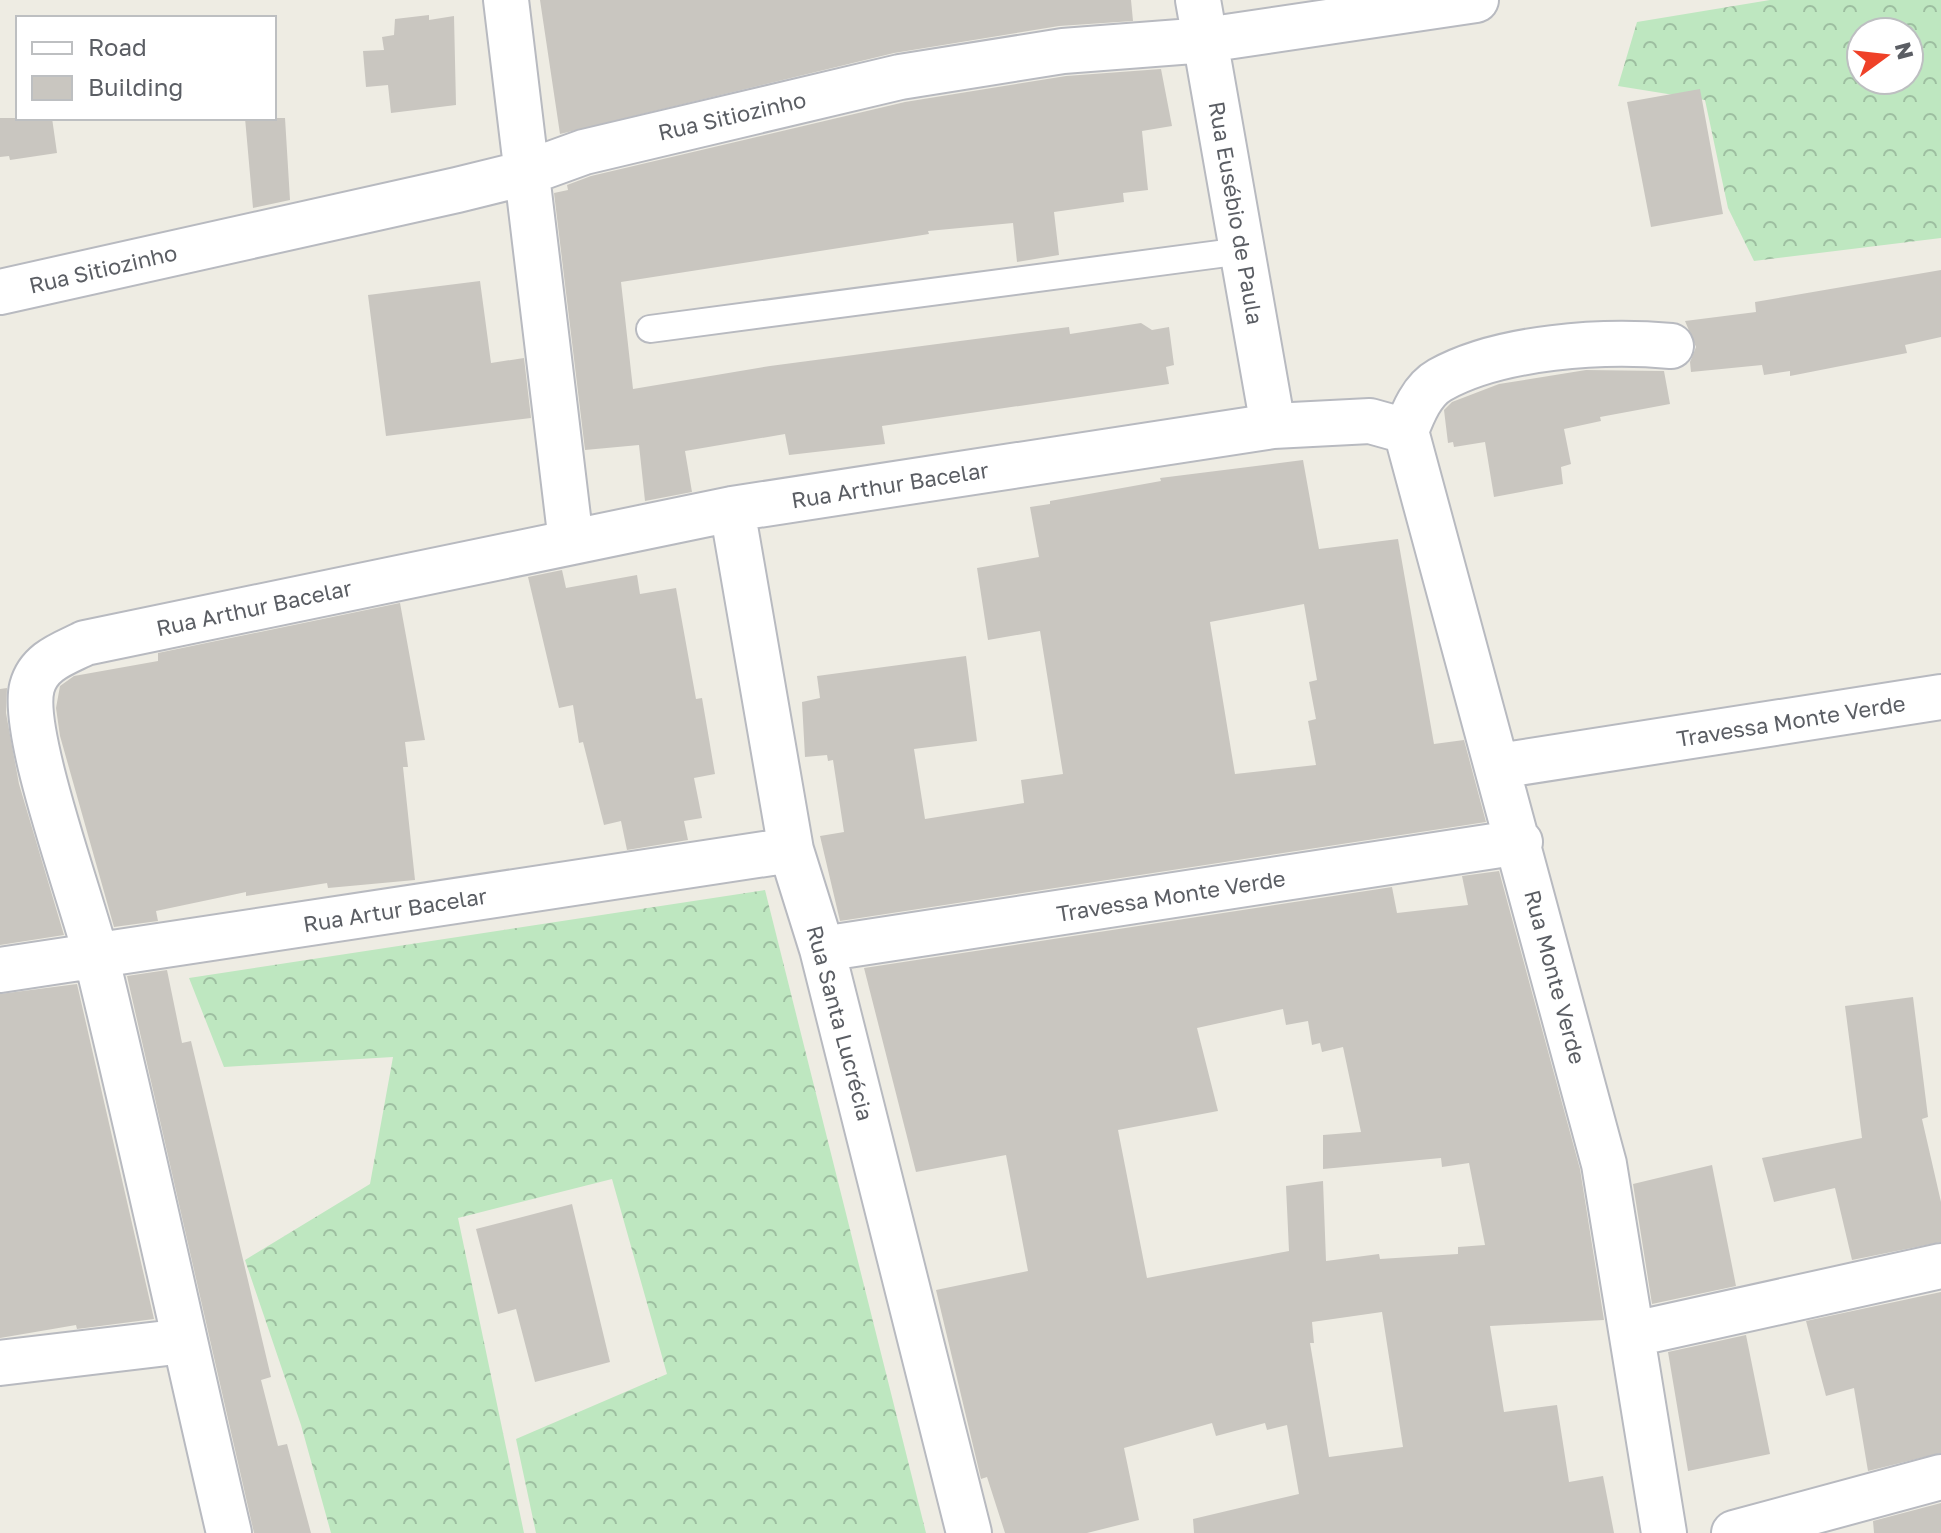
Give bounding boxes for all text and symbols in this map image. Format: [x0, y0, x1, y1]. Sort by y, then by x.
legend [16, 16, 276, 120]
north arrow [1845, 16, 1925, 96]
text: Road [88, 32, 147, 61]
text: N [1890, 39, 1920, 62]
text: Building [88, 72, 183, 101]
street label: Rua Sitiozinho [655, 85, 808, 146]
street label: Rua Eusébio de Paula [1204, 99, 1269, 327]
street label: Rua Sitiozinho [26, 238, 179, 299]
street label: Rua Arthur Bacelar [789, 456, 991, 513]
street label: Rua Arthur Bacelar [154, 574, 355, 641]
street label: Travessa Monte Verde [1675, 689, 1907, 752]
street label: Travessa Monte Verde [1055, 864, 1287, 927]
street label: Rua Artur Bacelar [301, 882, 489, 937]
street label: Rua Monte Verde [1519, 887, 1592, 1067]
street label: Rua Santa Lucrécia [801, 922, 880, 1124]

